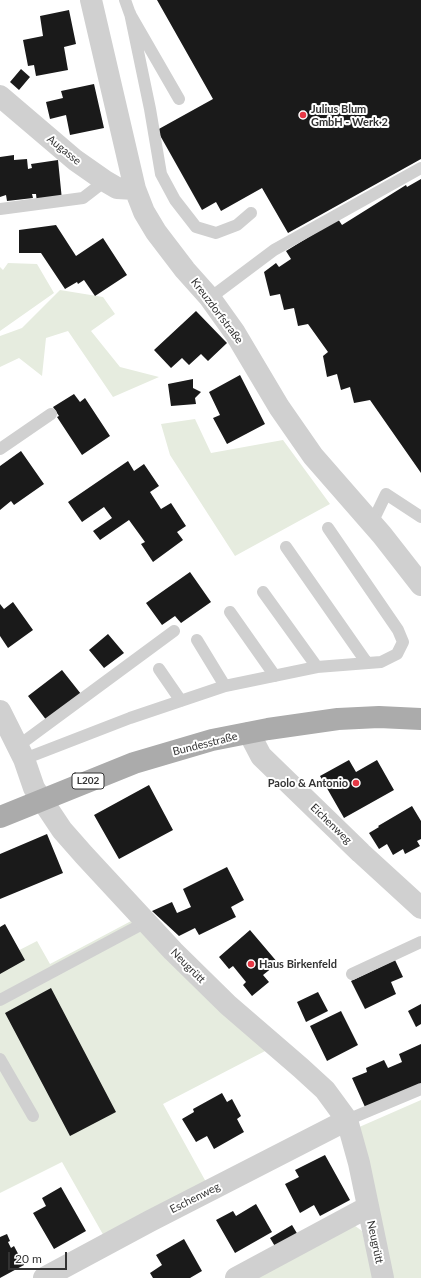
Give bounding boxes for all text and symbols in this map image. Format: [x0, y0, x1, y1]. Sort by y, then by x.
place label: Julius Blum GmbH - Werk 2 [311, 102, 388, 128]
marker: Julius Blum GmbH - Werk 2 [298, 110, 308, 120]
street label: Augasse [44, 132, 84, 168]
street label: Kreuzdorfstraße [188, 276, 246, 346]
street label: Bundesstraße [171, 730, 239, 758]
road number: L202 [72, 773, 104, 789]
place label: Paolo & Antonio [268, 776, 348, 790]
marker: Paolo & Antonio [351, 778, 361, 788]
street label: Eichenweg [308, 801, 354, 847]
street label: Neugrütt [168, 946, 208, 986]
place label: Haus Birkenfeld [259, 957, 337, 971]
marker: Haus Birkenfeld [246, 959, 256, 969]
street label: Eschenweg [168, 1180, 222, 1216]
street label: Neugrütt [364, 1219, 386, 1265]
scale bar [10, 1244, 69, 1270]
text: 20 m [15, 1251, 42, 1266]

